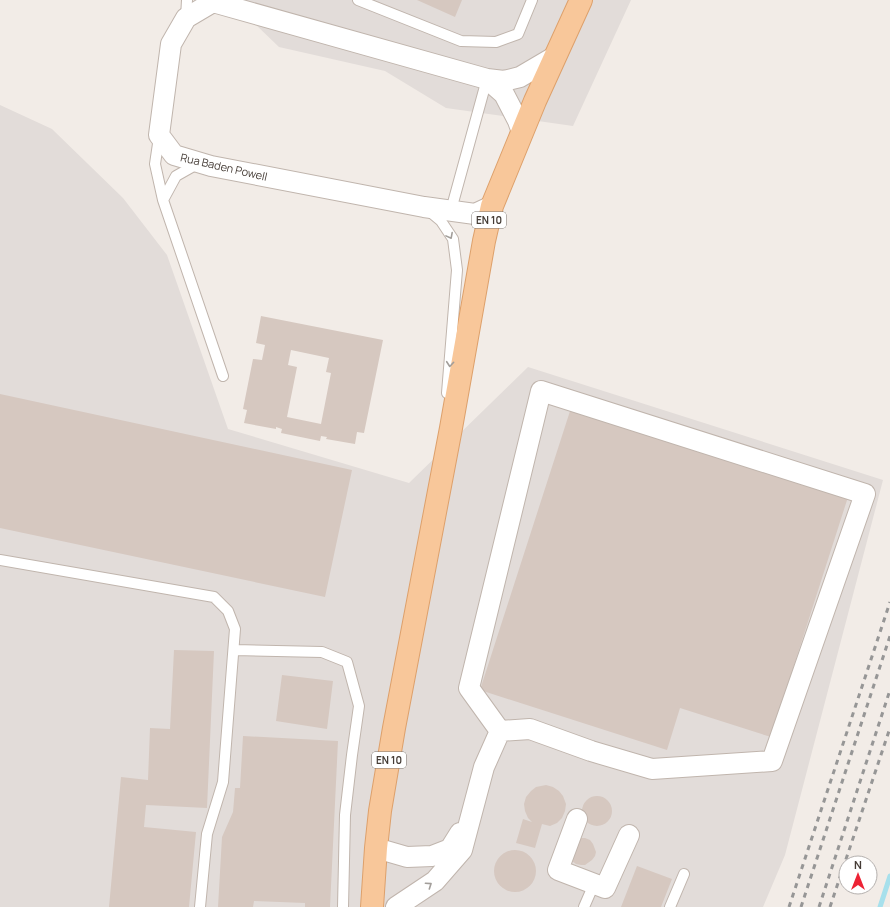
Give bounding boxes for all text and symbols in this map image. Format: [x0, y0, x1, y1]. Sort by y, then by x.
street label: Rua Baden Powell [179, 149, 269, 184]
road number: EN 10 [472, 212, 506, 228]
one-way arrow [445, 232, 453, 239]
one-way arrow [445, 361, 454, 367]
road number: EN 10 [372, 752, 406, 768]
north arrow [838, 855, 878, 895]
text: N [854, 857, 862, 872]
one-way arrow [424, 883, 431, 890]

